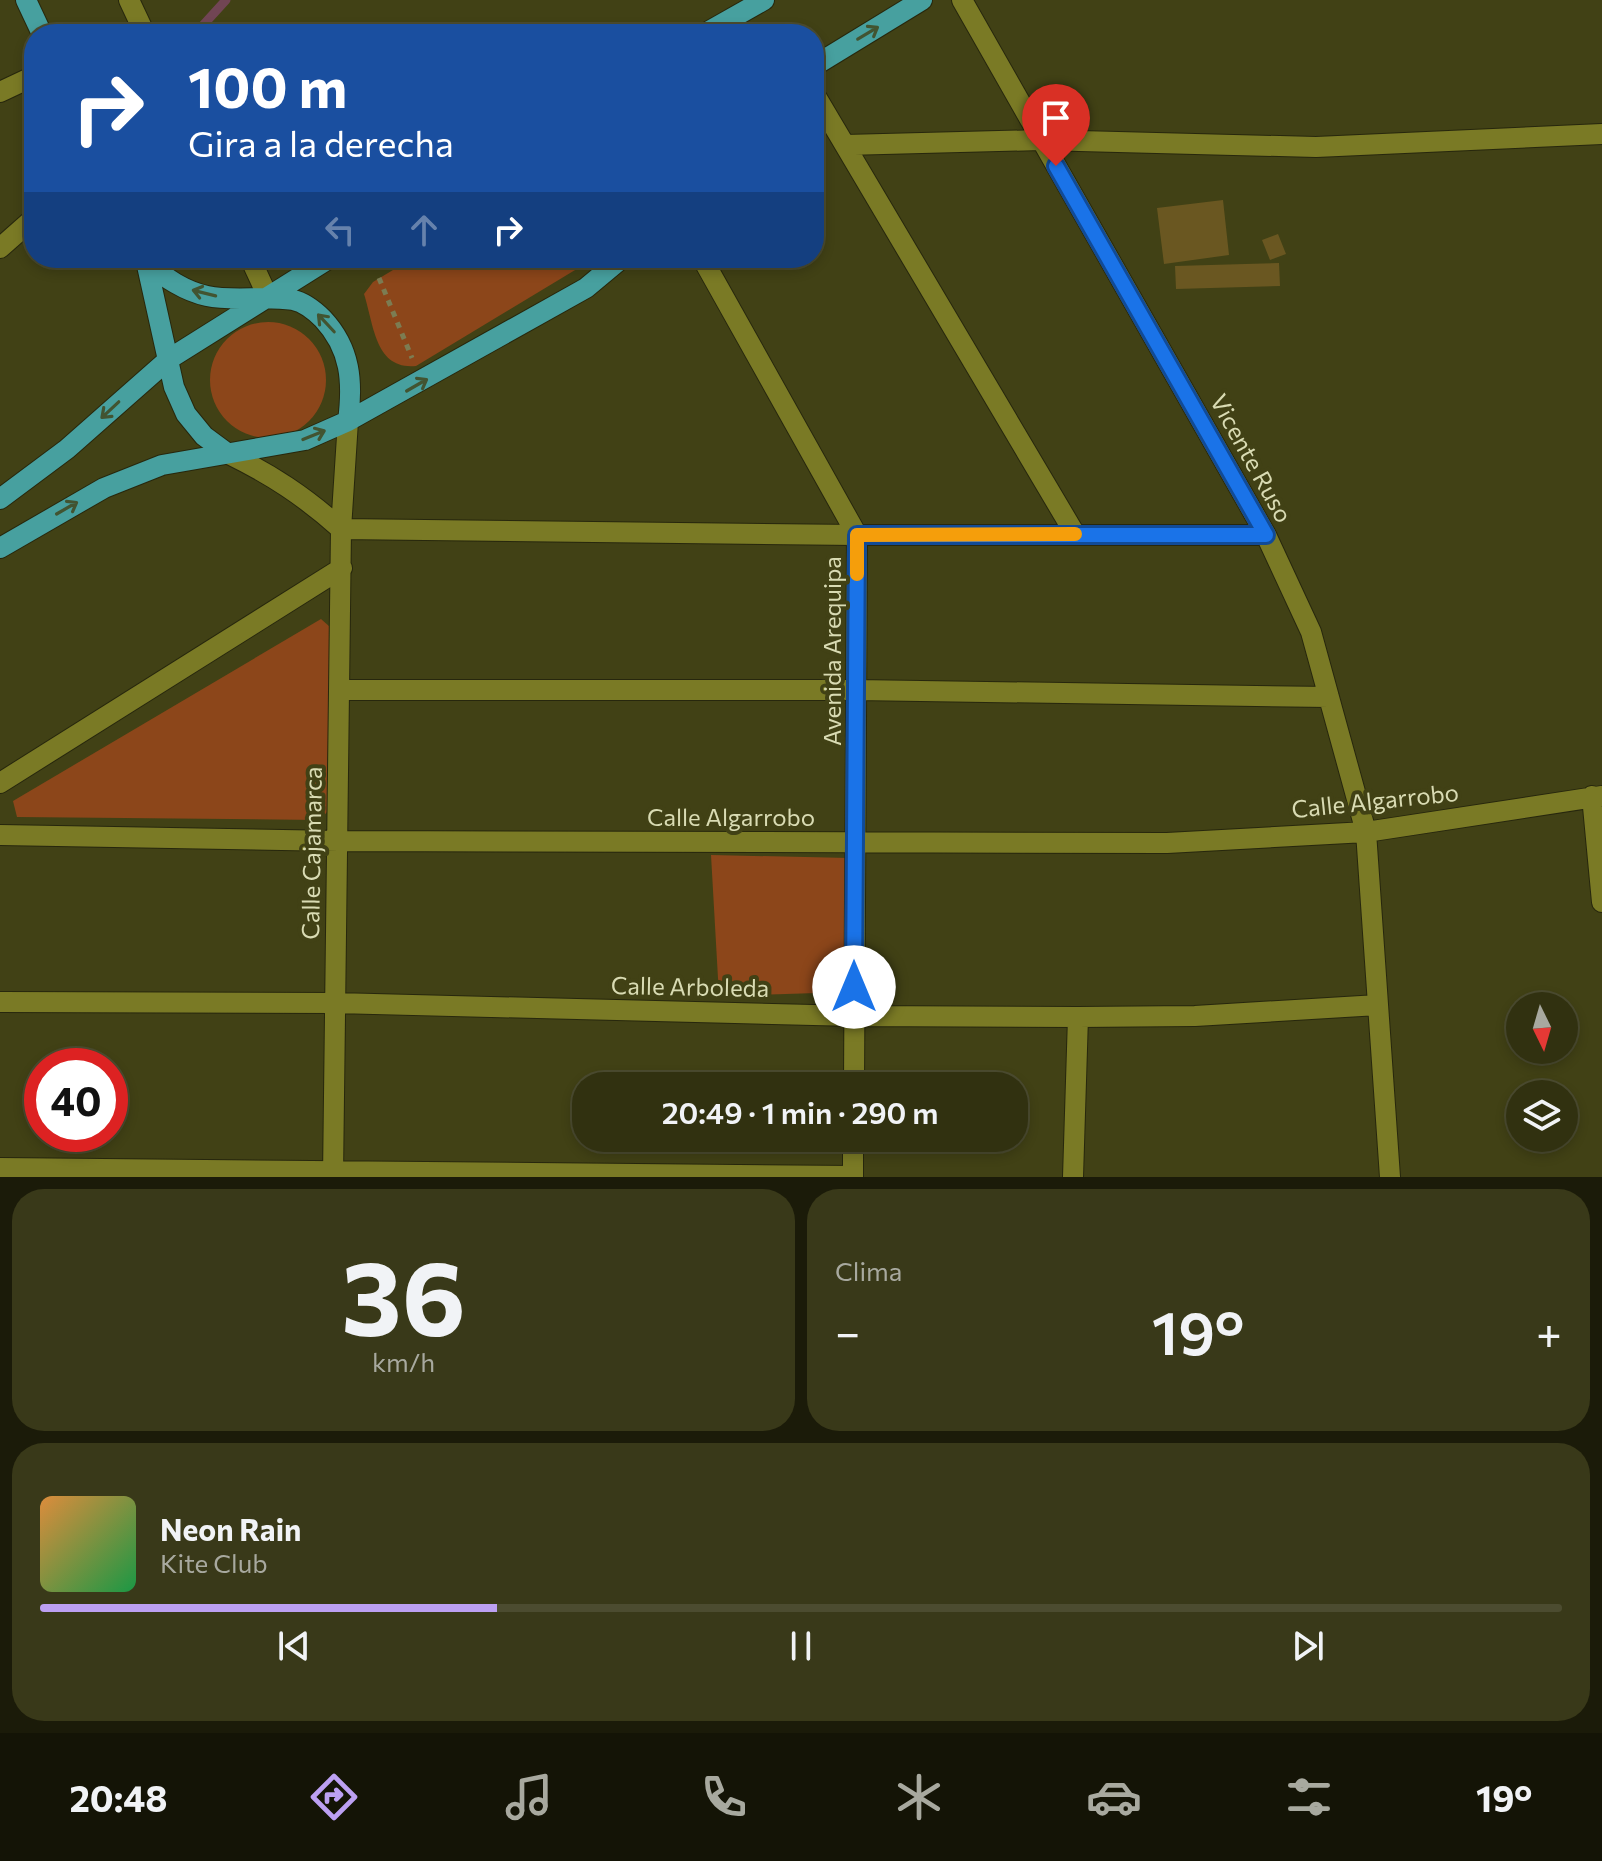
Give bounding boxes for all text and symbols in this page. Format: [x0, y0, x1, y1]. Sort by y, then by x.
one-way arrow [856, 25, 879, 41]
text: 100 m [188, 51, 347, 120]
icon: right [56, 56, 160, 160]
pin [1022, 84, 1090, 166]
icon: arrive [1034, 96, 1078, 140]
text: Gira a la derecha [188, 120, 454, 164]
icon: left [318, 208, 362, 252]
icon: ahead [402, 208, 446, 252]
icon: right [486, 208, 530, 252]
one-way arrow [192, 285, 218, 300]
one-way arrow [316, 313, 335, 333]
one-way arrow [405, 377, 428, 393]
street label: Vicente Ruso [1205, 389, 1299, 527]
one-way arrow [100, 400, 120, 418]
one-way arrow [301, 427, 326, 441]
one-way arrow [55, 500, 79, 515]
street label: Avenida Arequipa [817, 556, 846, 746]
street label: Calle Cajamarca [295, 766, 327, 940]
street label: Calle Algarrobo [1290, 777, 1460, 823]
street label: Calle Algarrobo [647, 802, 815, 831]
position arrow [812, 945, 896, 1029]
street label: Calle Arboleda [611, 970, 769, 1002]
north arrow [1506, 992, 1578, 1064]
map controls [1506, 992, 1578, 1152]
speed limit sign: 40 [24, 1048, 128, 1152]
button: layers [1506, 1080, 1578, 1152]
text: 20:49 · 1 min · 290 m [662, 1093, 938, 1130]
text: 36 [341, 1230, 466, 1357]
text: Clima [835, 1255, 902, 1286]
text: 19° [1152, 1294, 1244, 1367]
text: − [835, 1304, 860, 1358]
text: + [1536, 1304, 1562, 1358]
text: km/h [372, 1346, 435, 1377]
text: Neon Rain [160, 1510, 301, 1547]
text: Kite Club [160, 1547, 268, 1578]
icon: previous [272, 1624, 316, 1668]
icon: pause [779, 1624, 823, 1668]
icon: next [1286, 1624, 1330, 1668]
icon: directions [306, 1769, 362, 1825]
icon: music [501, 1769, 557, 1825]
icon: phone [696, 1769, 752, 1825]
icon: climate [891, 1769, 947, 1825]
icon: car [1086, 1769, 1142, 1825]
icon: filters [1281, 1769, 1337, 1825]
text: 20:48 [69, 1775, 168, 1819]
text: 19° [1476, 1775, 1532, 1819]

